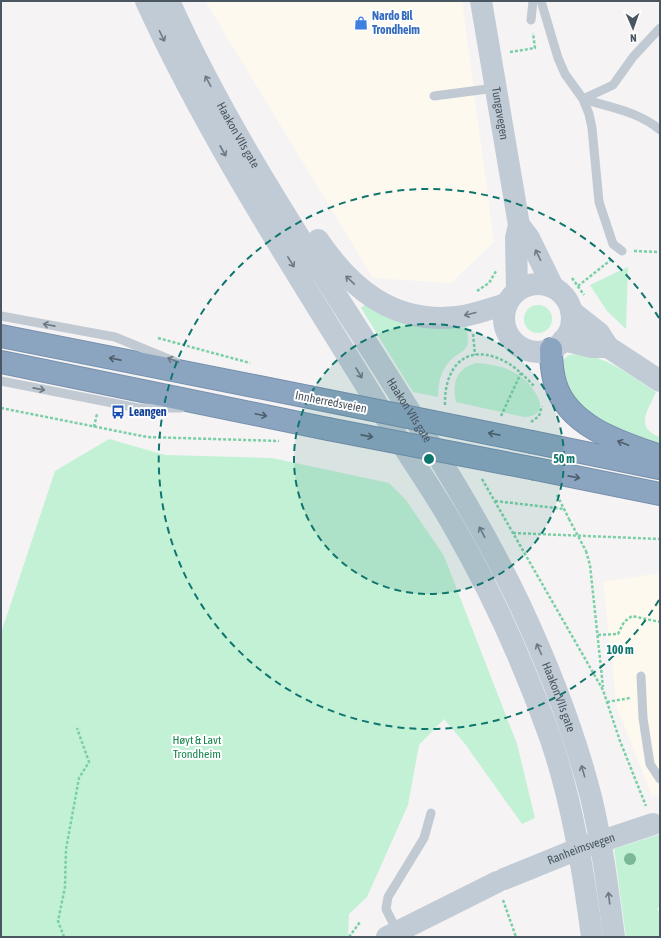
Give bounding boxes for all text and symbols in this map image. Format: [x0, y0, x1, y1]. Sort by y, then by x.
north arrow [613, 8, 653, 48]
place label: Nardo Bil Trondheim [372, 9, 420, 37]
shop icon: Nardo Bil Trondheim [353, 15, 369, 31]
one-way arrow [159, 30, 166, 42]
text: N [630, 32, 637, 44]
one-way arrow [204, 75, 211, 87]
street label: Tungavegen [489, 86, 511, 141]
street label: Haakon VIIs gate [214, 100, 262, 171]
one-way arrow [220, 145, 228, 157]
one-way arrow [534, 250, 541, 262]
one-way arrow [287, 256, 295, 268]
one-way arrow [345, 275, 355, 285]
one-way arrow [463, 311, 476, 318]
one-way arrow [43, 320, 56, 328]
one-way arrow [109, 354, 122, 362]
one-way arrow [168, 356, 180, 364]
one-way arrow [355, 367, 363, 379]
street label: Haakon VIIs gate [384, 375, 435, 445]
one-way arrow [32, 385, 45, 393]
street label: Innherredsveien [294, 388, 368, 416]
bus stop icon: Leangen [110, 404, 126, 420]
place label: Leangen [129, 405, 167, 419]
one-way arrow [255, 412, 268, 420]
one-way arrow [488, 430, 501, 438]
one-way arrow [360, 433, 373, 441]
one-way arrow [618, 439, 630, 447]
centre of rings [422, 452, 436, 466]
text: 50 m [553, 452, 575, 466]
one-way arrow [567, 473, 580, 481]
one-way arrow [478, 527, 485, 539]
one-way arrow [535, 643, 542, 655]
text: 100 m [606, 643, 634, 657]
street label: Haakon VIIs gate [539, 660, 578, 734]
park label: Høyt & Lavt Trondheim [172, 733, 222, 761]
one-way arrow [579, 765, 586, 778]
street label: Ranheimsvegen [545, 830, 617, 868]
one-way arrow [605, 892, 613, 905]

